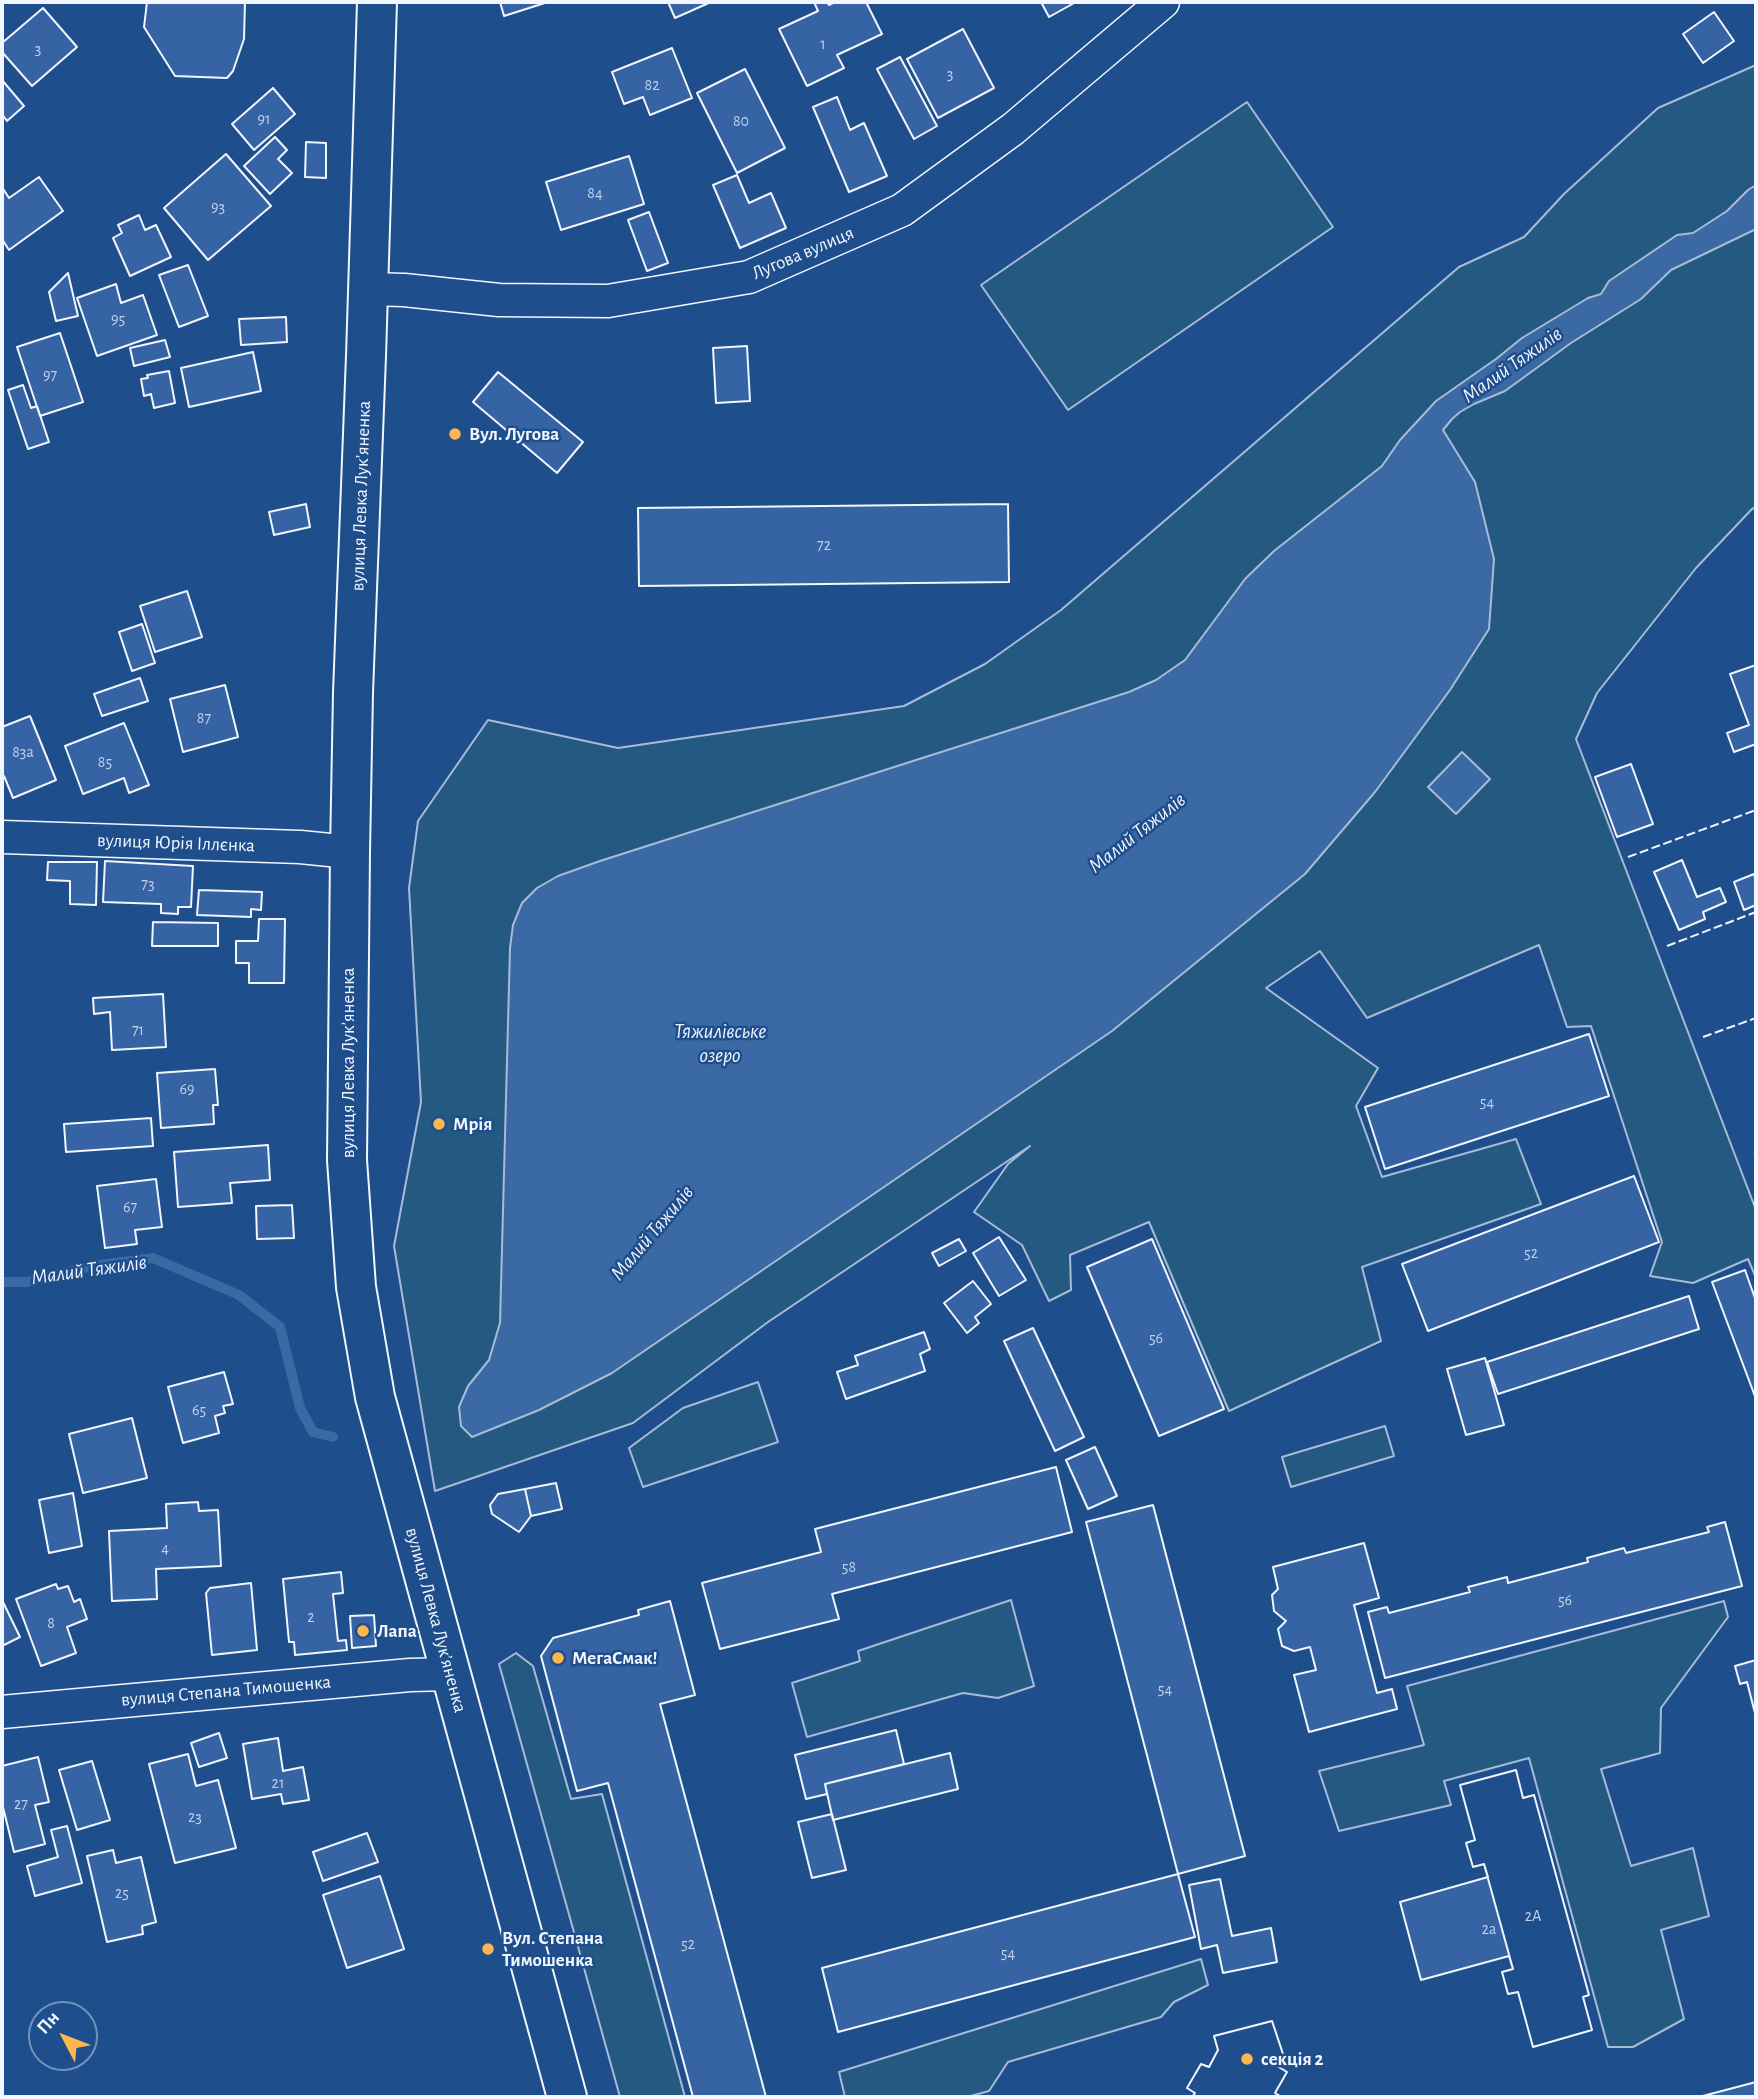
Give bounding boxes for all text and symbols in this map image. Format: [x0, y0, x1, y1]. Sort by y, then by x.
house number: 1 [820, 34, 826, 54]
house number: 3 [35, 39, 41, 59]
house number: 3 [947, 64, 953, 84]
house number: 82 [645, 75, 659, 95]
house number: 91 [257, 109, 271, 129]
house number: 80 [733, 111, 749, 131]
house number: 84 [587, 183, 603, 203]
house number: 93 [211, 197, 225, 217]
street label: Лугова вулиця [749, 221, 857, 285]
house number: 95 [111, 309, 125, 329]
water label: Малий Тяжилів [1457, 321, 1567, 409]
house number: 97 [43, 365, 57, 385]
street label: вулиця Левка Лукʼяненка [346, 400, 376, 592]
place label: Вул. Лугова [469, 423, 559, 445]
marker: Вул. Лугова [447, 426, 463, 442]
house number: 72 [817, 535, 831, 555]
house number: 87 [197, 708, 211, 728]
house number: 83а [12, 742, 34, 762]
house number: 85 [98, 752, 112, 772]
water label: Малий Тяжилів [1083, 787, 1191, 879]
street label: вулиця Юрія Іллєнка [97, 829, 255, 857]
house number: 73 [141, 874, 155, 894]
street label: вулиця Левка Лукʼяненка [337, 968, 359, 1158]
water label: Тяжилівське озеро [674, 1019, 766, 1069]
house number: 71 [132, 1020, 144, 1040]
house number: 69 [179, 1079, 195, 1099]
house number: 54 [1480, 1092, 1494, 1112]
place label: Мрія [453, 1113, 493, 1135]
marker: Мрія [431, 1116, 447, 1132]
water label: Малий Тяжилів [605, 1180, 699, 1286]
house number: 67 [123, 1197, 137, 1217]
house number: 52 [1524, 1243, 1538, 1263]
water label: Малий Тяжилів [30, 1249, 148, 1291]
house number: 56 [1149, 1328, 1163, 1348]
house number: 65 [192, 1400, 206, 1420]
street label: вулиця Левка Лукʼяненка [400, 1525, 472, 1715]
house number: 4 [161, 1538, 169, 1558]
house number: 58 [842, 1557, 856, 1577]
house number: 56 [1558, 1590, 1572, 1610]
house number: 2 [307, 1607, 315, 1627]
house number: 8 [47, 1613, 55, 1633]
place label: Лапа [377, 1620, 417, 1642]
marker: Лапа [355, 1623, 371, 1639]
place label: МегаСмак! [572, 1647, 658, 1669]
marker: МегаСмак! [550, 1650, 566, 1666]
street label: вулиця Степана Тимошенка [120, 1670, 332, 1712]
house number: 54 [1158, 1679, 1172, 1699]
house number: 21 [272, 1773, 284, 1793]
house number: 27 [14, 1794, 28, 1814]
house number: 23 [188, 1807, 202, 1827]
house number: 25 [115, 1883, 129, 1903]
house number: 2А [1525, 1906, 1541, 1926]
house number: 2а [1482, 1919, 1496, 1939]
place label: Вул. Степана Тимошенка [502, 1927, 603, 1971]
house number: 52 [681, 1934, 695, 1954]
marker: Вул. Степана Тимошенка [480, 1941, 496, 1957]
house number: 54 [1001, 1943, 1015, 1963]
north arrow [28, 2001, 98, 2071]
text: Пн [34, 2008, 63, 2038]
place label: секція 2 [1261, 2048, 1324, 2070]
marker: секція 2 [1239, 2051, 1255, 2067]

